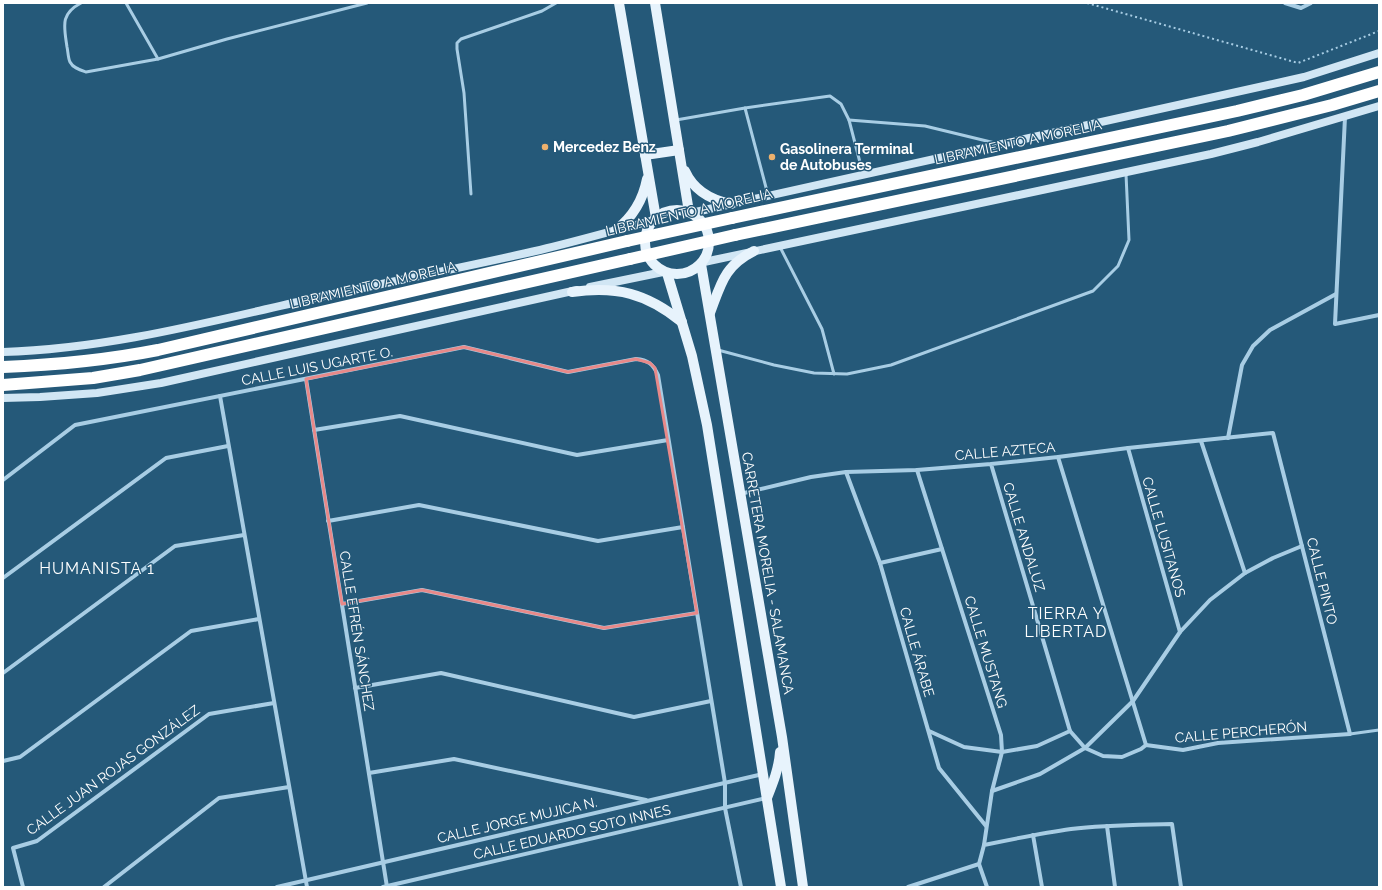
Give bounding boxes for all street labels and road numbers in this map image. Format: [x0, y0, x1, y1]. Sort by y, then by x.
street label: LIBRAMIENTO A MORELIA [933, 116, 1104, 168]
street label: LIBRAMIENTO A MORELIA [604, 185, 774, 239]
street label: LIBRAMIENTO A MORELIA [288, 258, 458, 312]
street label: CALLE LUIS UGARTE O. [240, 343, 394, 389]
street label: CALLE AZTECA [954, 439, 1057, 463]
street label: CARRETERA MORELIA - SALAMANCA [739, 451, 797, 696]
street label: CALLE LUSITANOS [1139, 475, 1189, 600]
street label: CALLE ANDALUZ [1000, 480, 1048, 594]
street label: CALLE PINTO [1303, 536, 1341, 626]
street label: CALLE EFRÉN SÁNCHEZ [336, 550, 379, 712]
street label: CALLE MUSTANG [961, 594, 1011, 710]
street label: CALLE ÁRABE [897, 605, 938, 699]
street label: CALLE JUAN ROJAS GONZÁLEZ [23, 701, 203, 838]
street label: CALLE PERCHERÓN [1174, 717, 1308, 746]
street label: CALLE JORGE MUJICA N. [435, 794, 599, 846]
street label: CALLE EDUARDO SOTO INNES [472, 801, 673, 862]

